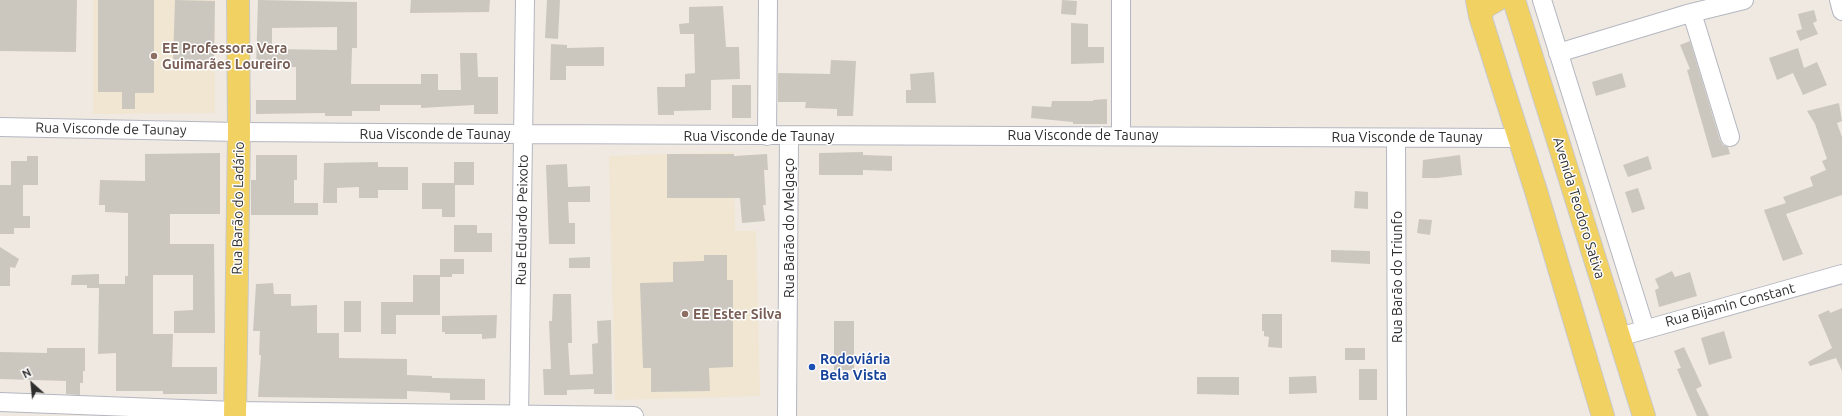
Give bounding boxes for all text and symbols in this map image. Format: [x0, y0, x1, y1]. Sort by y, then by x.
place label: EE Professora Vera Guimarães Loureiro [162, 40, 291, 72]
marker: EE Professora Vera Guimarães Loureiro [149, 51, 159, 61]
street label: Rua Visconde de Taunay [35, 119, 187, 139]
street label: Rua Visconde de Taunay [359, 126, 511, 142]
street label: Rua Visconde de Taunay [1007, 127, 1159, 143]
street label: Rua Visconde de Taunay [683, 128, 835, 144]
street label: Rua Visconde de Taunay [1331, 129, 1483, 145]
street label: Avenida Teodoro Sativa [1549, 135, 1609, 281]
street label: Rua Barão do Ladário [228, 141, 248, 275]
street label: Rua Eduardo Peixoto [512, 154, 532, 286]
street label: Rua Barão do Melgaço [781, 158, 797, 298]
street label: Rua Barão do Triunfo [1389, 211, 1405, 343]
street label: Rua Bijamin Constant [1663, 280, 1797, 330]
place label: EE Ester Silva [693, 306, 782, 322]
marker: EE Ester Silva [680, 309, 690, 319]
place label: Rodoviária Bela Vista [820, 351, 890, 384]
marker: Rodoviária Bela Vista [807, 362, 817, 372]
north arrow [12, 364, 52, 404]
text: N [20, 366, 33, 381]

